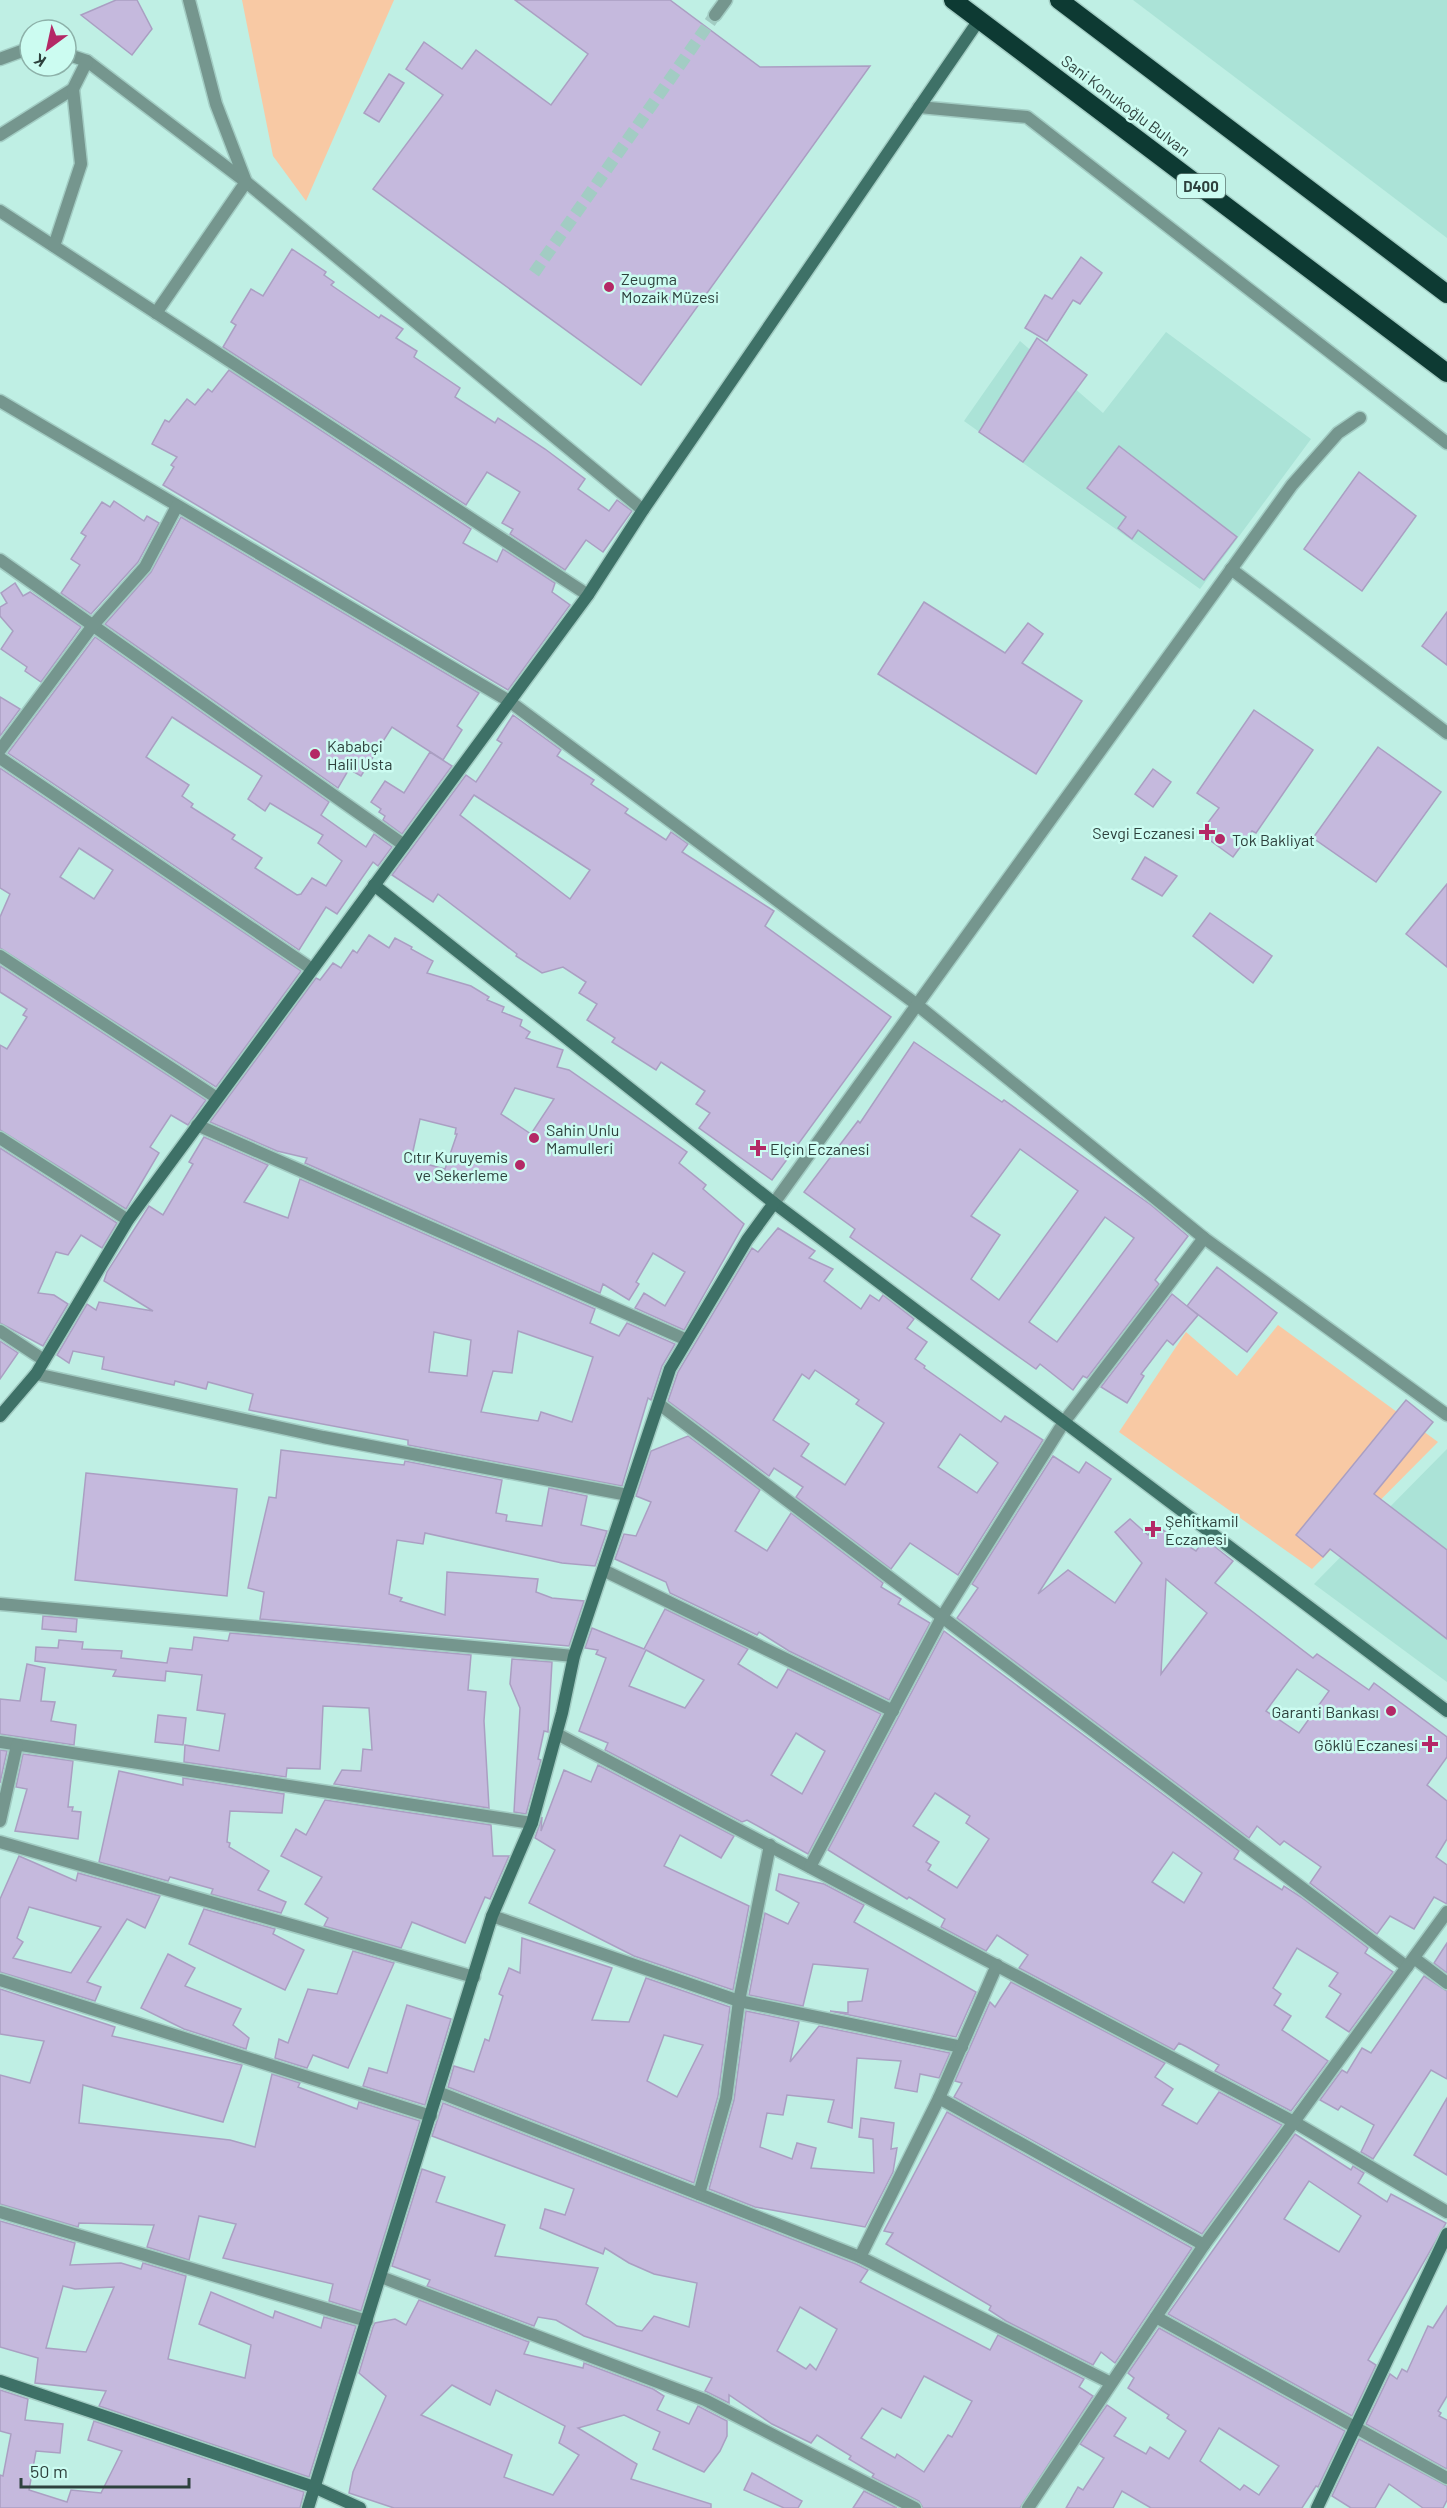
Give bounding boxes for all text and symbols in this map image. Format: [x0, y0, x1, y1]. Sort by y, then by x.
north arrow [18, 18, 78, 78]
text: K [30, 50, 49, 72]
street label: Sani Konukoğlu Bulvarı [1058, 50, 1194, 160]
road number: D400 [1177, 174, 1225, 198]
place label: Zeugma Mozaik Müzesi [621, 269, 719, 306]
marker: Zeugma Mozaik Müzesi [602, 280, 616, 294]
place label: Kababçi Halil Usta [327, 736, 392, 773]
marker: Kababçi Halil Usta [308, 747, 322, 761]
place label: Sevgi Eczanesi [1092, 823, 1195, 842]
marker: Sevgi Eczanesi [1200, 825, 1214, 839]
place label: Tok Bakliyat [1232, 830, 1315, 849]
marker: Tok Bakliyat [1213, 832, 1227, 846]
place label: Sahin Unlu Mamulleri [546, 1120, 619, 1157]
marker: Sahin Unlu Mamulleri [527, 1131, 541, 1145]
place label: Elçin Eczanesi [770, 1139, 870, 1158]
marker: Elçin Eczanesi [751, 1141, 765, 1155]
place label: Cıtır Kuruyemis ve Sekerleme [403, 1147, 508, 1184]
marker: Cıtır Kuruyemis ve Sekerleme [513, 1158, 527, 1172]
place label: Şehitkamil Eczanesi [1165, 1511, 1238, 1548]
marker: Şehitkamil Eczanesi [1146, 1522, 1160, 1536]
place label: Garanti Bankası [1272, 1702, 1379, 1721]
marker: Garanti Bankası [1384, 1704, 1398, 1718]
place label: Göklü Eczanesi [1314, 1735, 1418, 1754]
marker: Göklü Eczanesi [1423, 1737, 1437, 1751]
scale bar [21, 2451, 189, 2489]
text: 50 m [30, 2460, 68, 2482]

